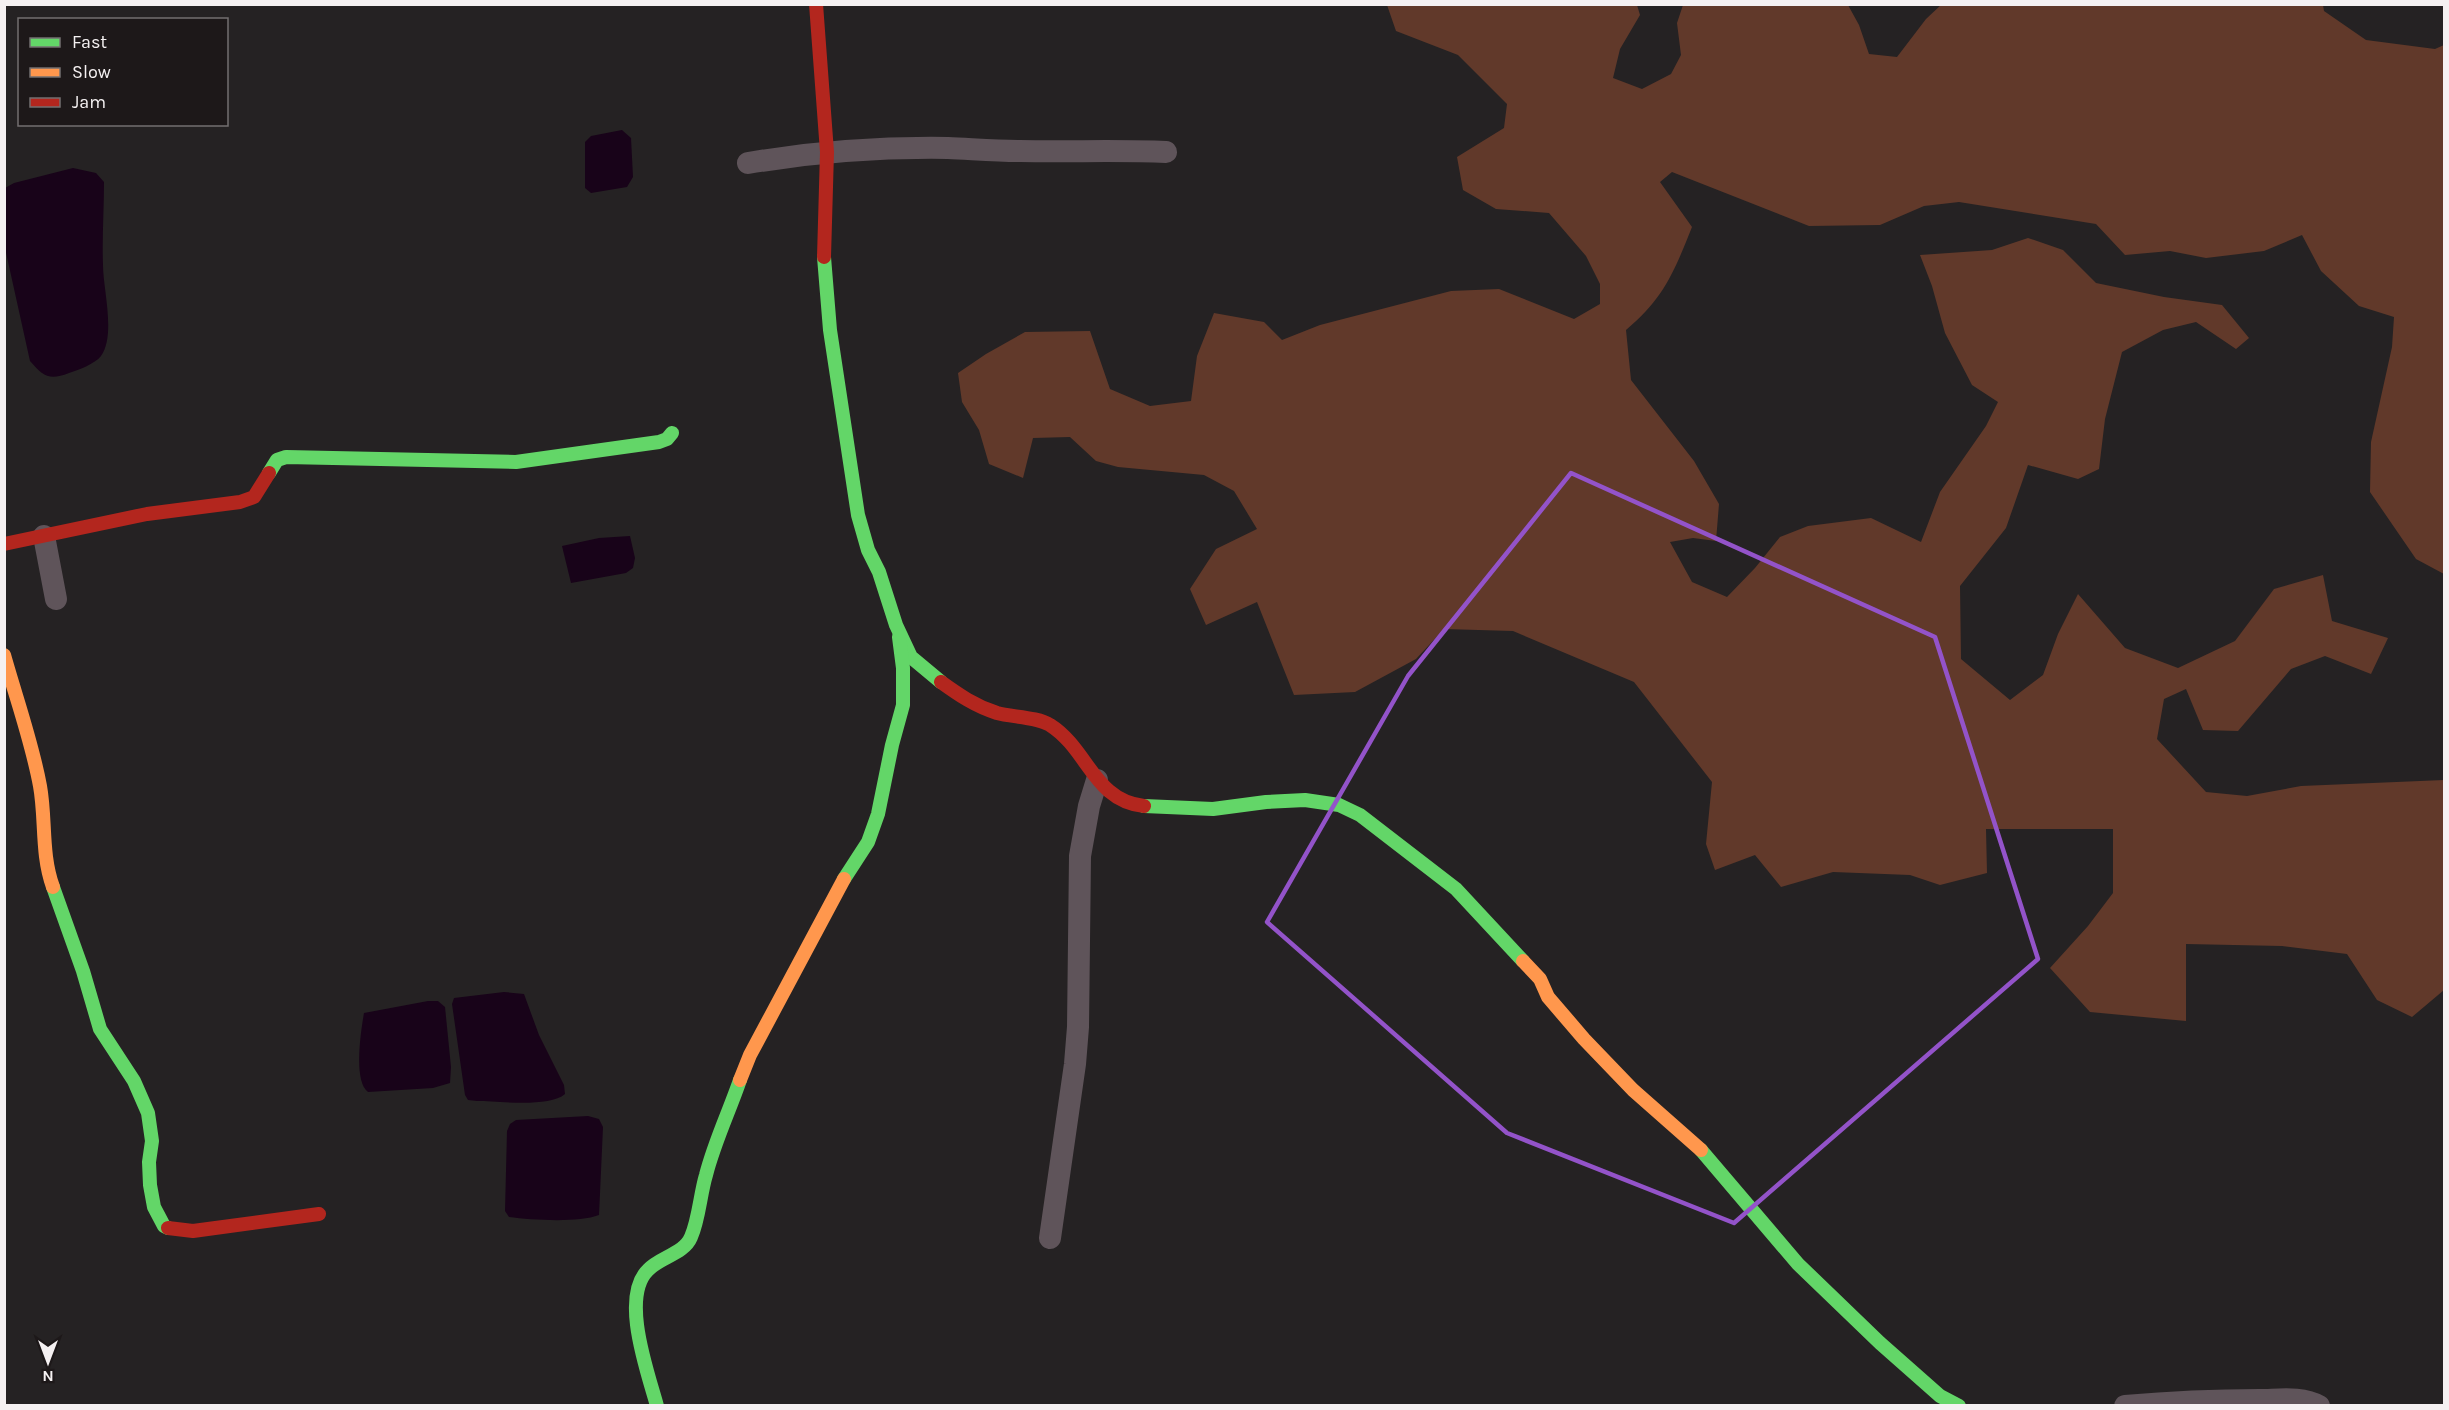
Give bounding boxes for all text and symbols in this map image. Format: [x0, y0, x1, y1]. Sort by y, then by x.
legend [18, 18, 228, 126]
text: Fast [72, 31, 107, 53]
text: Slow [72, 61, 111, 83]
text: Jam [72, 91, 106, 113]
north arrow [18, 1332, 78, 1392]
text: N [42, 1367, 54, 1386]

